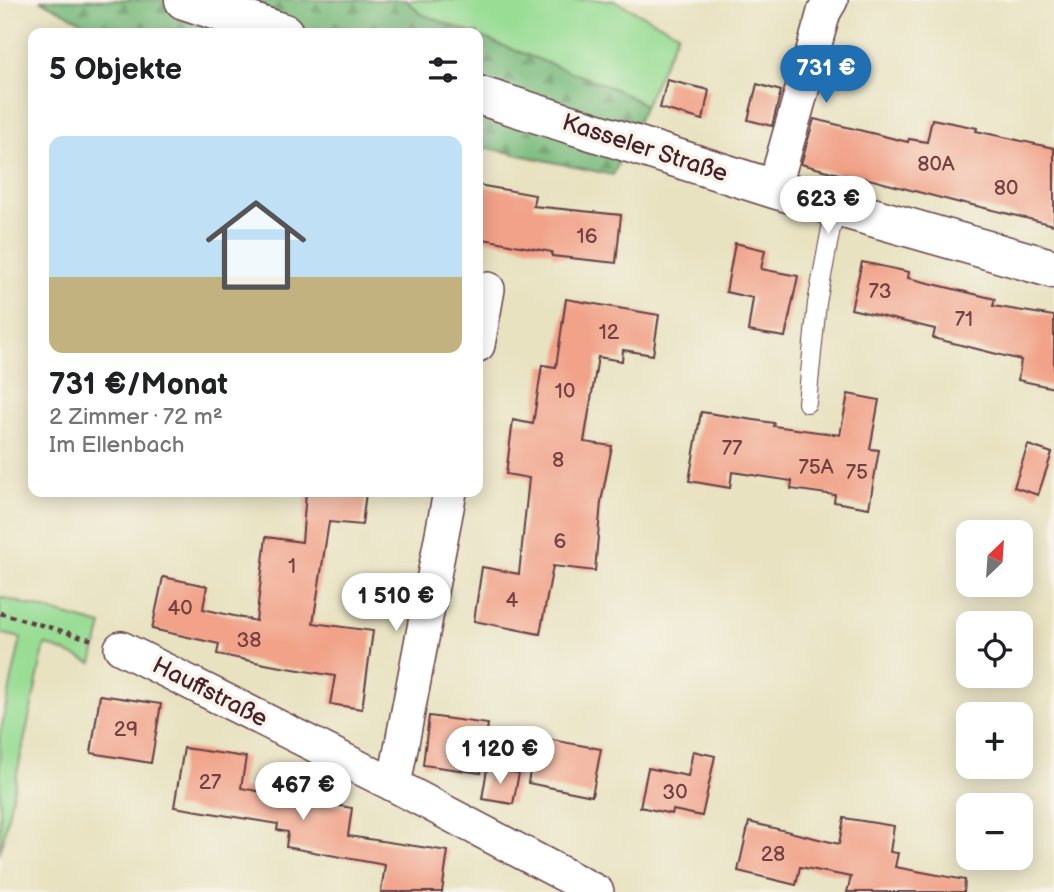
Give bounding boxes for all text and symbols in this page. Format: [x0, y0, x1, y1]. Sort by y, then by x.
pin: 731 € [777, 46, 875, 105]
icon: filters [424, 51, 462, 89]
text: 5 Objekte [49, 52, 182, 88]
text: 731 € [796, 54, 856, 82]
street label: Kasseler Straße [559, 108, 731, 188]
house number: 80A [917, 152, 955, 177]
pin: 623 € [779, 176, 877, 236]
house number: 80 [994, 176, 1018, 201]
icon: home [193, 182, 319, 308]
text: 623 € [796, 185, 860, 213]
house number: 16 [577, 224, 598, 249]
house number: 73 [868, 279, 892, 304]
house number: 71 [955, 307, 973, 332]
house number: 12 [599, 320, 620, 345]
text: 731 €/Monat [49, 367, 228, 403]
house number: 10 [555, 379, 575, 404]
text: 2 Zimmer · 72 m² [49, 403, 223, 431]
text: Im Ellenbach [49, 431, 184, 459]
house number: 77 [722, 436, 743, 461]
house number: 8 [552, 448, 564, 473]
house number: 75A [798, 455, 834, 480]
house number: 75 [846, 460, 868, 485]
north arrow [956, 520, 1032, 597]
map controls [956, 520, 1033, 870]
house number: 6 [554, 529, 567, 554]
house number: 1 [288, 554, 296, 579]
pin: 1 510 € [331, 574, 461, 633]
text: 1 510 € [358, 582, 434, 610]
house number: 4 [506, 588, 519, 613]
house number: 40 [167, 596, 193, 621]
button: locate [956, 611, 1033, 688]
house number: 38 [236, 628, 262, 653]
street label: Hauffstraße [147, 651, 273, 733]
button: + [956, 702, 1033, 779]
house number: 29 [114, 717, 138, 742]
pin: 1 120 € [435, 726, 565, 786]
text: 1 120 € [462, 735, 538, 763]
pin: 467 € [254, 762, 352, 822]
house number: 27 [199, 770, 222, 795]
text: 467 € [271, 771, 335, 799]
house number: 30 [662, 780, 688, 805]
button: − [956, 793, 1033, 870]
house number: 28 [761, 842, 785, 867]

